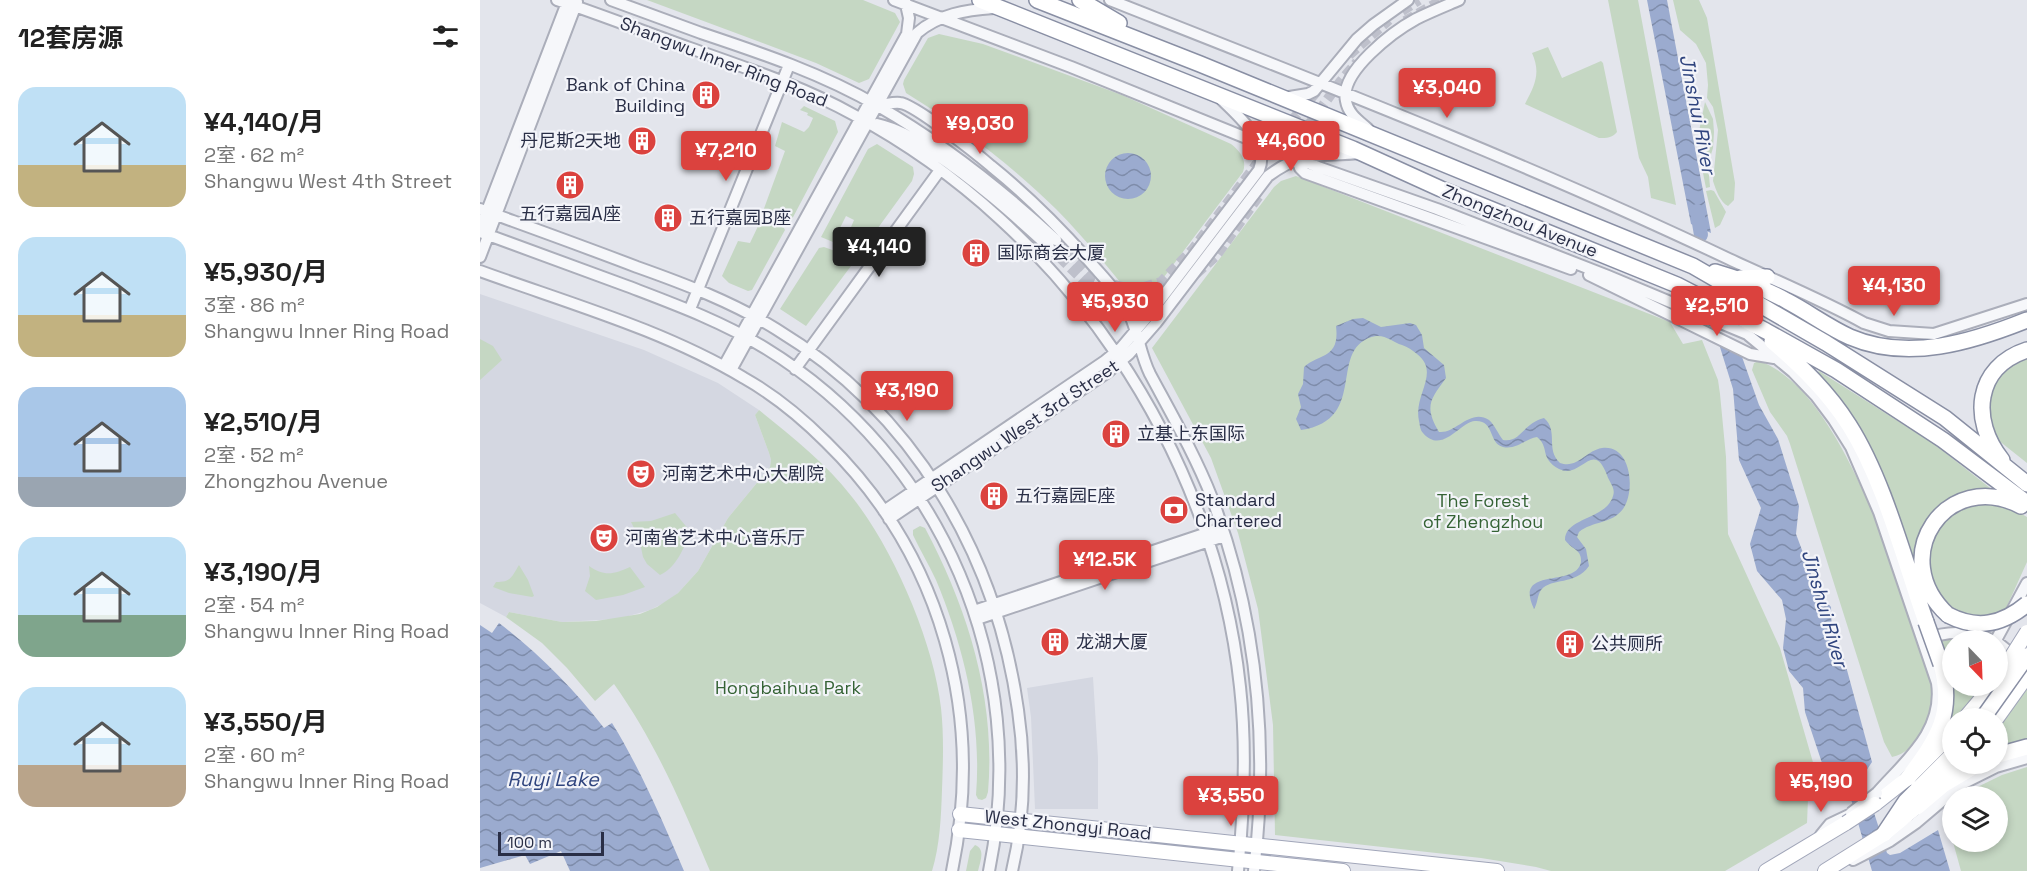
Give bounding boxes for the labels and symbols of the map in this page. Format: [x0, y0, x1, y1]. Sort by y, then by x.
street label: Shangwu Inner Ring Road [617, 11, 831, 112]
water label: Jinshui River [1674, 52, 1723, 178]
pin: ¥3,040 [1398, 68, 1496, 119]
place label: Bank of China Building [566, 73, 685, 117]
building icon: Bank of China Building [690, 79, 722, 111]
pin: ¥9,030 [931, 104, 1029, 155]
pin: ¥4,600 [1242, 121, 1340, 172]
building icon: 丹尼斯2天地 [626, 125, 658, 157]
place label: 丹尼斯2天地 [520, 129, 621, 152]
pin: ¥7,210 [677, 131, 775, 182]
building icon: 五行嘉园A座 [554, 169, 586, 201]
street label: Zhongzhou Avenue [1439, 179, 1601, 262]
place label: 五行嘉园A座 [519, 202, 621, 225]
building icon: 五行嘉园B座 [652, 202, 684, 234]
place label: 五行嘉园B座 [689, 206, 791, 229]
pin: ¥4,140 [830, 227, 928, 278]
building icon: 国际商会大厦 [960, 237, 992, 269]
place label: 国际商会大厦 [997, 241, 1105, 264]
pin: ¥4,130 [1845, 266, 1943, 317]
pin: ¥5,930 [1066, 282, 1164, 333]
pin: ¥2,510 [1668, 286, 1766, 337]
street label: Shangwu West 3rd Street [926, 354, 1123, 497]
pin: ¥3,190 [858, 371, 956, 422]
building icon: 立基上东国际 [1100, 418, 1132, 450]
place label: 立基上东国际 [1137, 422, 1245, 445]
theatre icon: 河南艺术中心大剧院 [625, 458, 657, 490]
place label: 河南艺术中心大剧院 [662, 462, 824, 485]
building icon: 五行嘉园E座 [978, 480, 1010, 512]
place label: 五行嘉园E座 [1015, 484, 1115, 507]
place label: Standard Chartered [1195, 488, 1282, 532]
park label: The Forest of Zhengzhou [1423, 489, 1543, 533]
bank icon: Standard Chartered [1158, 494, 1190, 526]
theatre icon: 河南省艺术中心音乐厅 [588, 522, 620, 554]
place label: 河南省艺术中心音乐厅 [625, 526, 805, 549]
pin: ¥12.5K [1056, 540, 1154, 591]
water label: Jinshui River [1796, 546, 1855, 672]
building icon: 龙湖大厦 [1039, 626, 1071, 658]
building icon: 公共厕所 [1554, 628, 1586, 660]
place label: 龙湖大厦 [1076, 630, 1148, 653]
north arrow [1942, 630, 2008, 696]
place label: 公共厕所 [1591, 632, 1663, 655]
park label: Hongbaihua Park [715, 676, 861, 699]
pin: ¥5,190 [1772, 762, 1870, 813]
water label: Ruyi Lake [507, 766, 600, 792]
pin: ¥3,550 [1182, 776, 1280, 827]
street label: West Zhongyi Road [983, 804, 1153, 845]
scale bar [498, 829, 604, 856]

